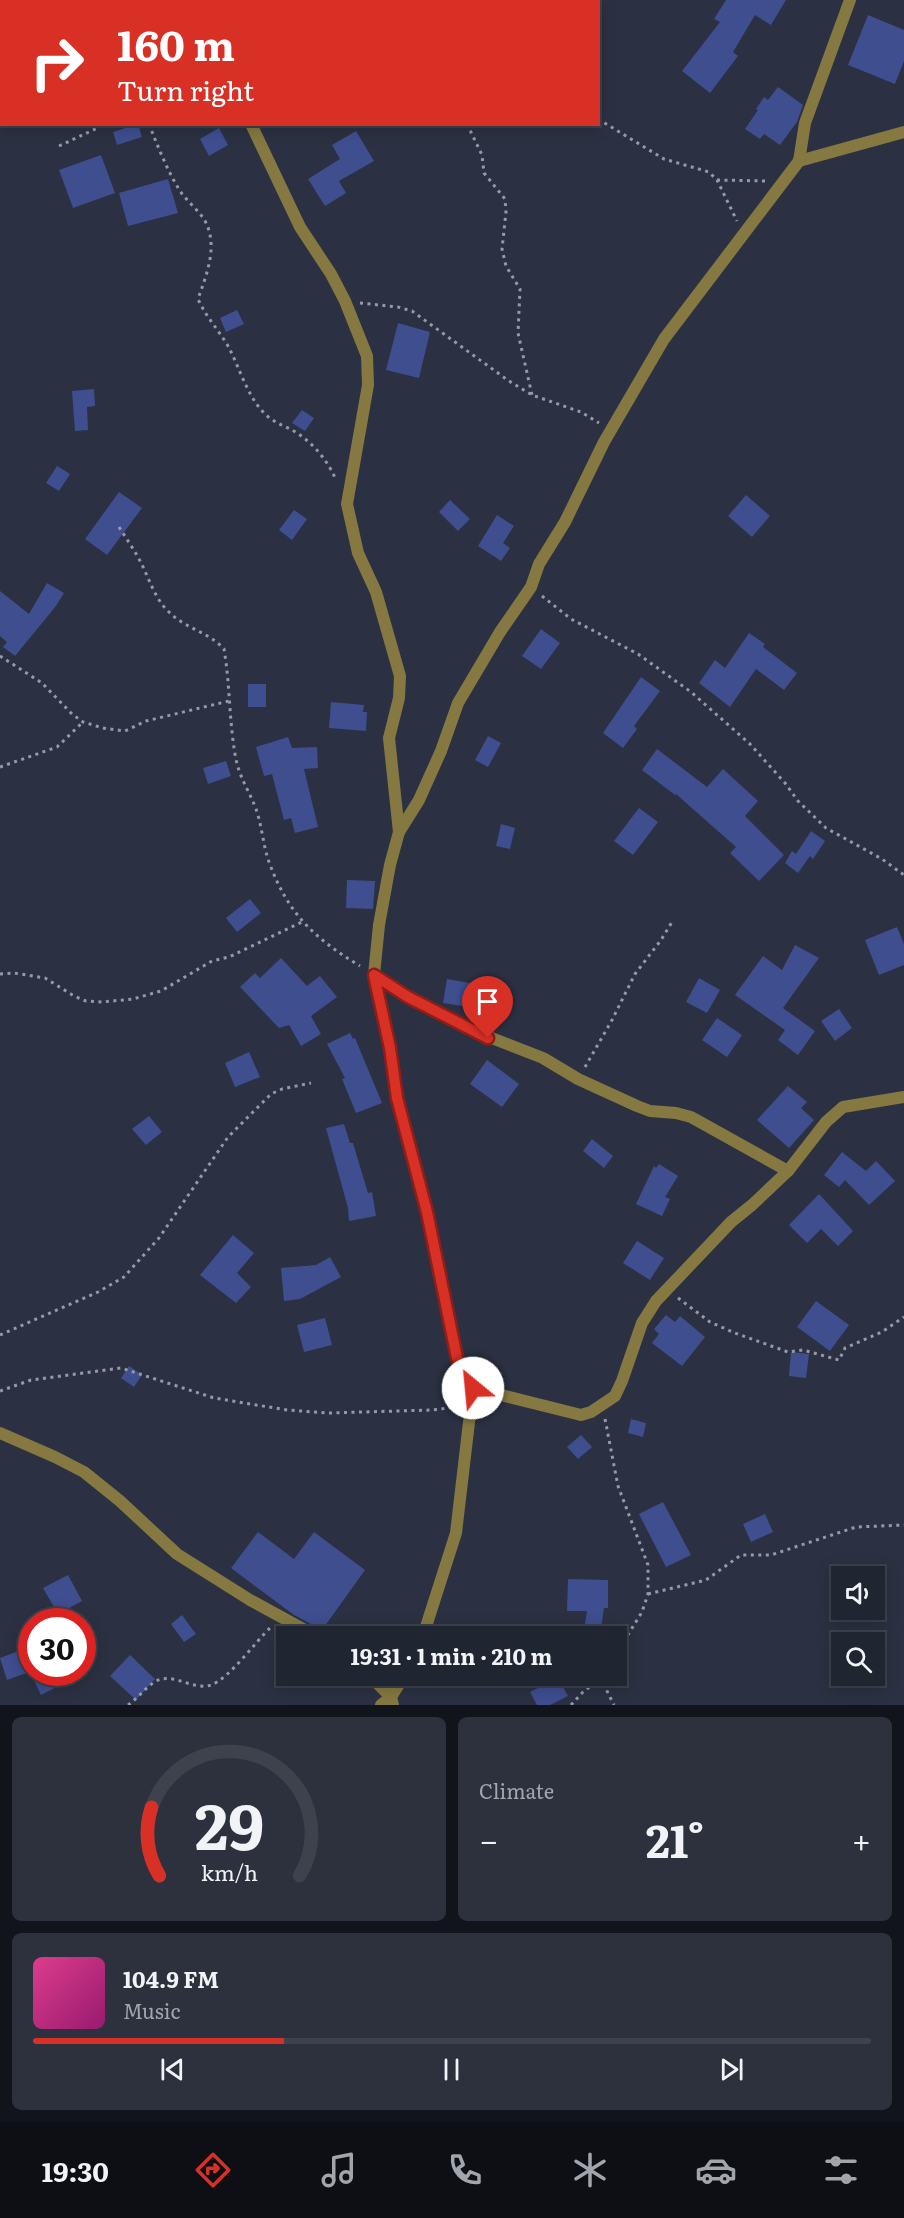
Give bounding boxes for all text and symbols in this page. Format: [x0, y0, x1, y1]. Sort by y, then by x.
text: 160 m [117, 12, 235, 74]
icon: right [18, 24, 96, 102]
text: Turn right [117, 69, 254, 109]
pin [462, 976, 513, 1038]
icon: arrive [471, 985, 504, 1018]
position arrow [441, 1356, 505, 1420]
map controls [831, 1566, 885, 1686]
button: sound [831, 1566, 885, 1620]
speed limit sign: 30 [18, 1608, 96, 1686]
button: search [831, 1632, 885, 1686]
text: 19:31 · 1 min · 210 m [351, 1639, 552, 1672]
text: Climate [479, 1775, 554, 1805]
text: 29 [194, 1777, 264, 1869]
text: 21° [646, 1805, 704, 1872]
text: − [479, 1814, 498, 1863]
text: + [852, 1814, 871, 1863]
text: km/h [200, 1856, 258, 1888]
text: 104.9 FM [123, 1962, 219, 1995]
text: Music [123, 1995, 180, 2025]
icon: previous [156, 2053, 189, 2086]
icon: pause [435, 2053, 468, 2086]
icon: next [715, 2053, 748, 2086]
icon: directions [192, 2149, 234, 2191]
icon: music [318, 2149, 360, 2191]
icon: phone [444, 2149, 486, 2191]
icon: climate [569, 2149, 611, 2191]
icon: car [695, 2149, 737, 2191]
icon: filters [820, 2149, 862, 2191]
text: 19:30 [42, 2150, 109, 2190]

